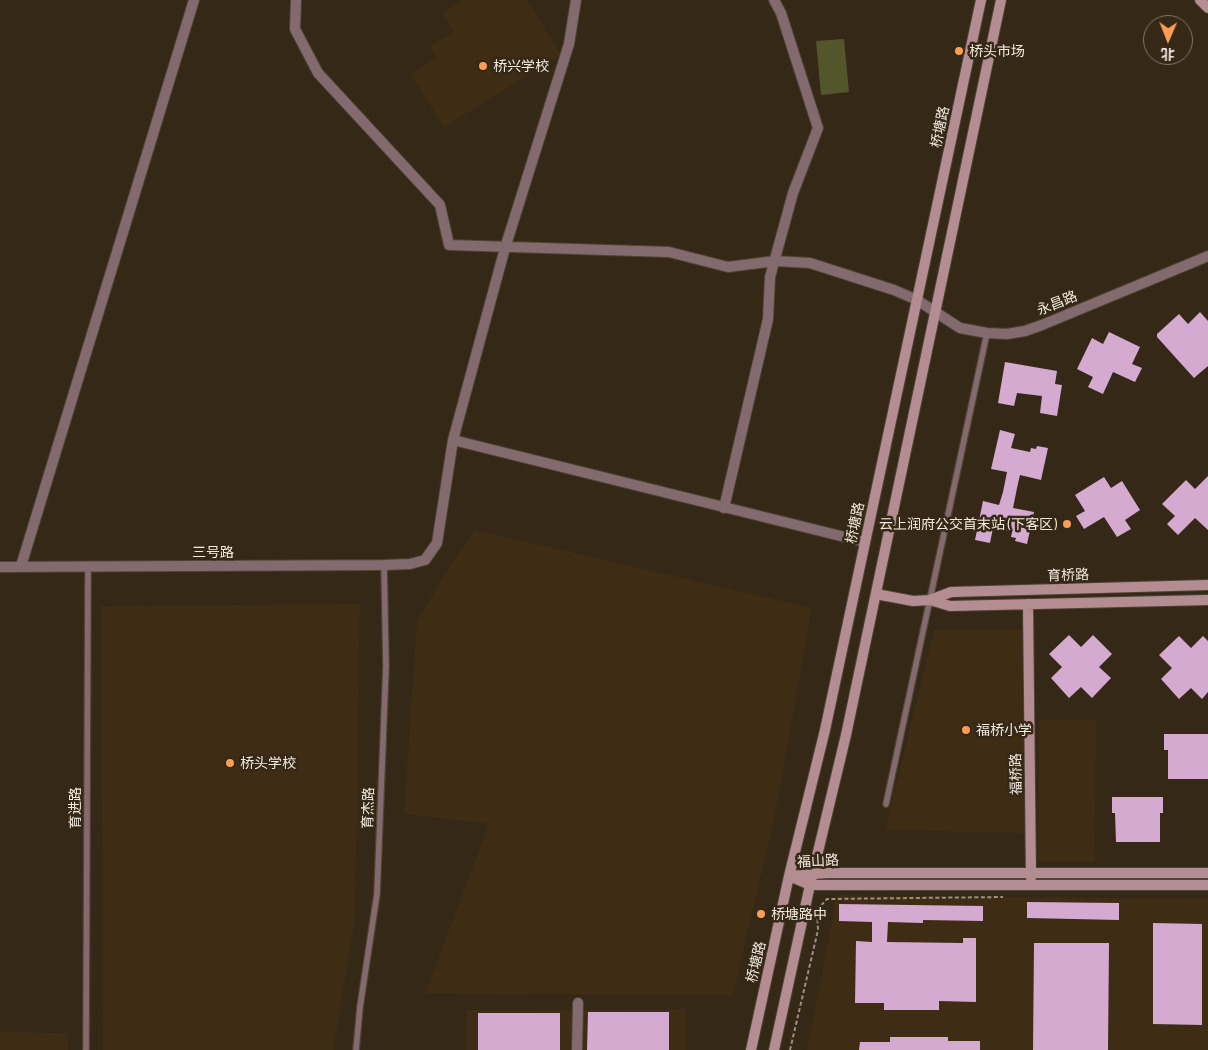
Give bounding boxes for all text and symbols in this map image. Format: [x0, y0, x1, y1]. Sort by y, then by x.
north arrow [1143, 15, 1193, 65]
place label: 桥头市场 [969, 43, 1025, 59]
marker: 桥头市场 [953, 45, 965, 57]
text: 北 [1161, 46, 1175, 63]
place label: 桥兴学校 [493, 58, 549, 74]
marker: 桥兴学校 [477, 60, 489, 72]
street label: 桥塘路 [927, 105, 953, 149]
street label: 永昌路 [1034, 287, 1080, 319]
street label: 桥塘路 [842, 501, 868, 545]
place label: 云上润府公交首末站 (下客区) [879, 516, 1057, 532]
marker: 云上润府公交首末站 (下客区) [1061, 518, 1073, 530]
street label: 三号路 [192, 544, 234, 560]
street label: 育桥路 [1047, 566, 1089, 584]
place label: 福桥小学 [976, 722, 1032, 738]
marker: 福桥小学 [960, 724, 972, 736]
street label: 福桥路 [1007, 753, 1025, 795]
place label: 桥头学校 [240, 755, 296, 771]
marker: 桥头学校 [224, 757, 236, 769]
street label: 育进路 [67, 787, 83, 829]
street label: 育杰路 [359, 787, 377, 829]
street label: 福山路 [797, 852, 839, 870]
place label: 桥塘路中 [771, 906, 827, 922]
marker: 桥塘路中 [755, 908, 767, 920]
street label: 桥塘路 [743, 940, 769, 984]

